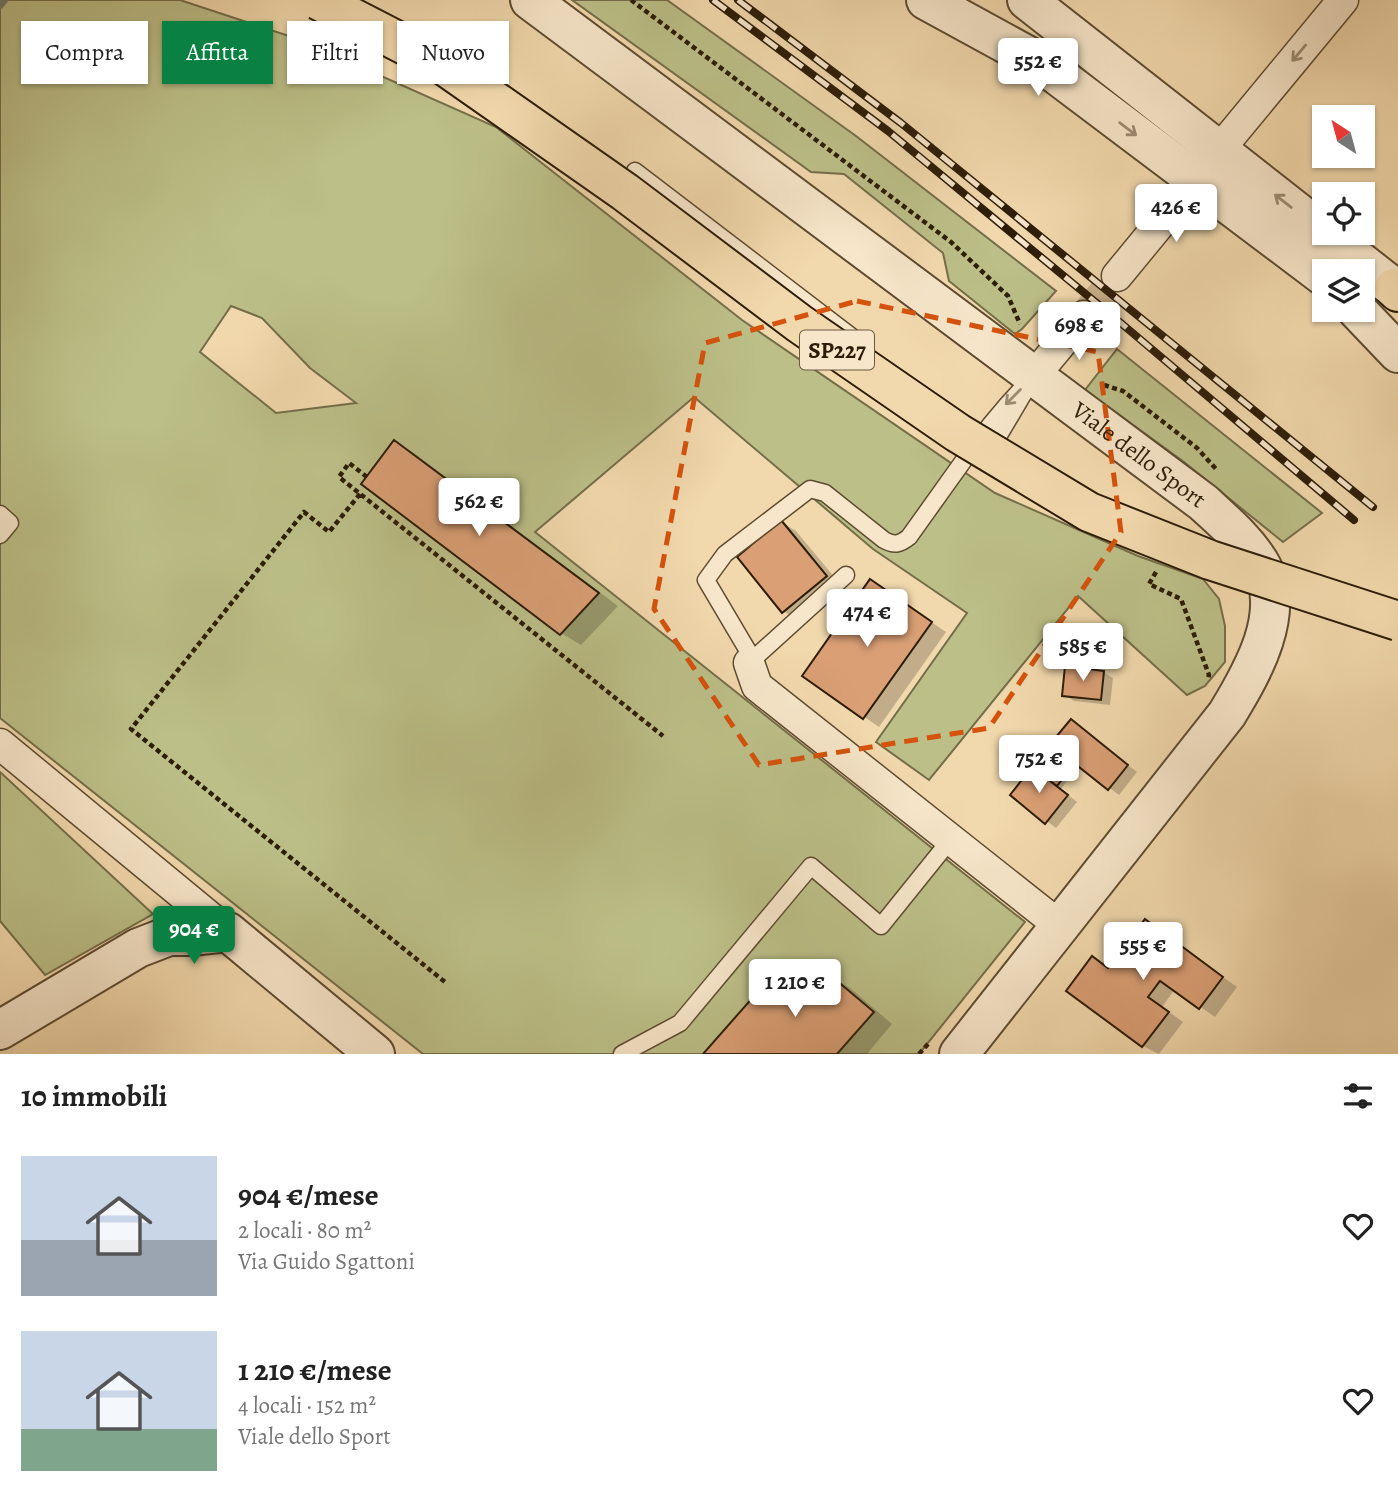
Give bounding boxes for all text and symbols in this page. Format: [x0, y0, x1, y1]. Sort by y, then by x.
chip: Compra [21, 21, 148, 84]
chip: Affitta [162, 21, 273, 84]
chip: Filtri [287, 21, 383, 84]
chip: Nuovo [397, 21, 509, 84]
pin: 552 € [989, 38, 1087, 98]
one-way arrow [1291, 43, 1307, 61]
text: 552 € [1014, 45, 1062, 76]
north arrow [1312, 105, 1376, 168]
map controls [1312, 105, 1375, 322]
one-way arrow [1118, 121, 1137, 136]
button: locate [1312, 182, 1375, 245]
pin: 426 € [1127, 184, 1225, 244]
text: 426 € [1151, 191, 1201, 222]
one-way arrow [1274, 193, 1292, 208]
button: layers [1312, 259, 1375, 322]
pin: 698 € [1030, 302, 1128, 362]
text: 698 € [1054, 309, 1104, 340]
road number: SP227 [800, 330, 874, 370]
one-way arrow [1005, 389, 1022, 406]
street label: Viale dello Sport [1065, 393, 1213, 515]
pin: 562 € [430, 478, 528, 538]
text: 562 € [455, 485, 503, 516]
pin: 474 € [818, 590, 916, 649]
text: 474 € [843, 596, 891, 627]
pin: 585 € [1034, 624, 1132, 683]
text: 585 € [1059, 630, 1107, 661]
pin: 752 € [990, 736, 1088, 795]
text: 752 € [1015, 742, 1063, 773]
pin: 904 € [145, 906, 243, 966]
text: 904 € [169, 913, 219, 944]
pin: 555 € [1094, 922, 1192, 982]
text: 555 € [1120, 929, 1166, 960]
pin: 1 210 € [730, 960, 860, 1019]
text: 1 210 € [765, 966, 825, 997]
text: 10 immobili [21, 1076, 167, 1116]
icon: filters [1339, 1077, 1377, 1115]
text: 904 €/mese [238, 1175, 379, 1215]
icon: home [77, 1184, 161, 1268]
icon: heart [1339, 1207, 1377, 1245]
text: 2 locali · 80 m² [238, 1215, 371, 1246]
text: Via Guido Sgattoni [238, 1246, 415, 1277]
text: 1 210 €/mese [238, 1350, 392, 1390]
icon: home [77, 1359, 161, 1443]
icon: heart [1339, 1382, 1377, 1420]
text: 4 locali · 152 m² [238, 1390, 376, 1421]
text: Viale dello Sport [238, 1421, 391, 1452]

